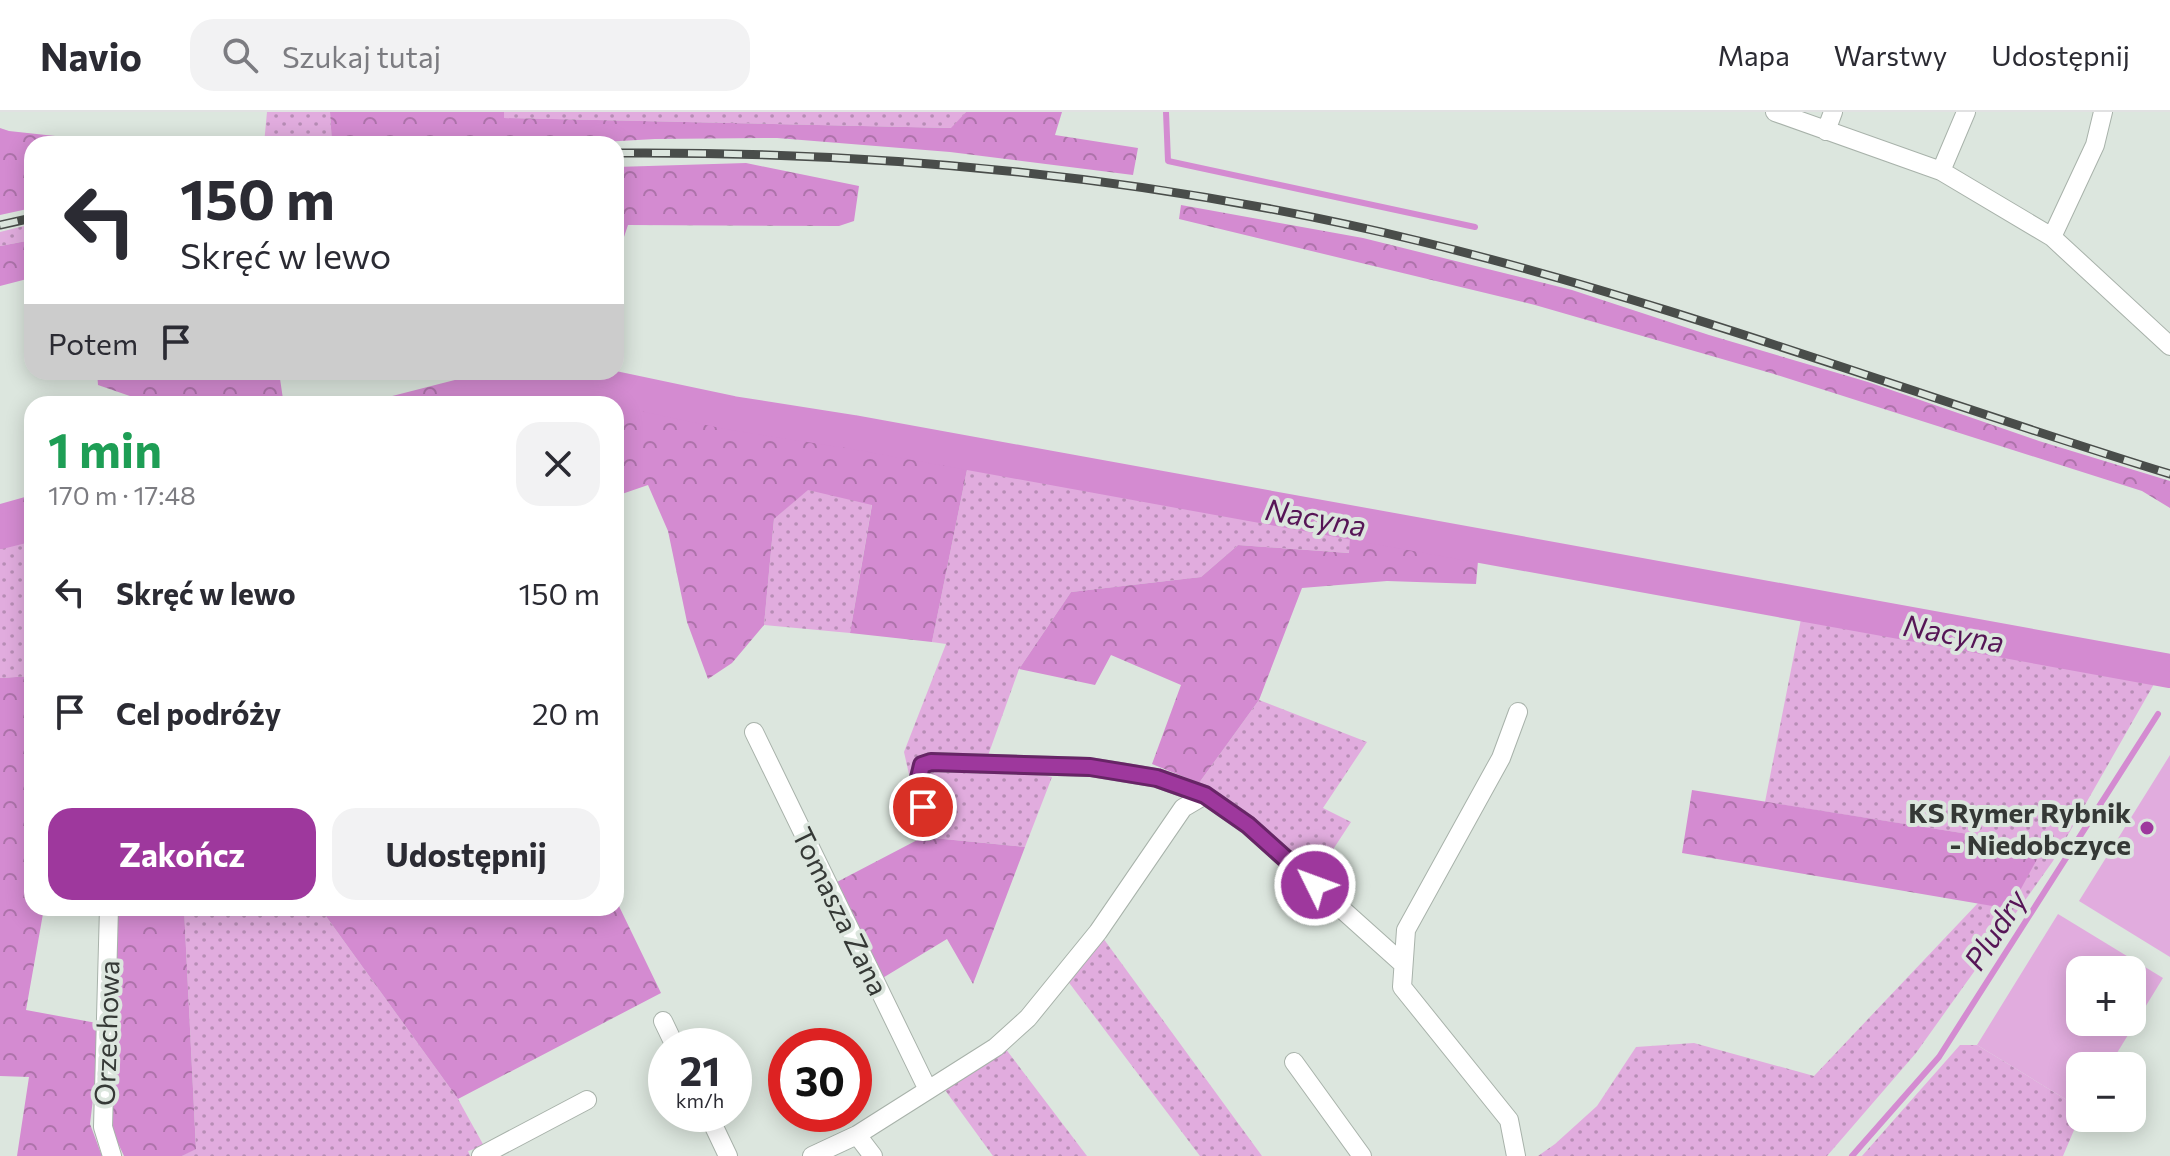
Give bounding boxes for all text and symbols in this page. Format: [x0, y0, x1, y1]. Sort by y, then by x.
search box [190, 19, 750, 91]
text: Navio [40, 32, 142, 79]
icon: search [218, 33, 262, 77]
text: Szukaj tutaj [282, 37, 441, 74]
text: Mapa [1717, 38, 1790, 72]
text: Warstwy [1834, 38, 1947, 72]
text: Udostępnij [1991, 38, 2130, 72]
text: 150 m [180, 163, 335, 232]
icon: left [48, 168, 152, 272]
text: Skręć w lewo [180, 232, 391, 276]
icon: arrive [154, 320, 198, 364]
text: Potem [48, 324, 138, 361]
text: 1 min [48, 419, 162, 478]
button: close [516, 422, 600, 506]
text: 170 m · 17:48 [48, 479, 196, 510]
water label: Nacyna [1263, 489, 1369, 543]
icon: left [48, 570, 92, 614]
text: Skręć w lewo [116, 574, 296, 611]
text: 150 m [518, 574, 600, 611]
water label: Nacyna [1901, 605, 2007, 659]
icon: arrive [48, 690, 92, 734]
text: Cel podróży [116, 694, 281, 731]
text: 20 m [532, 694, 600, 731]
pin [889, 773, 957, 841]
icon: arrive [901, 785, 945, 829]
place label: KS Rymer Rybnik - Niedobczyce [1908, 795, 2131, 861]
button: Zakończ [48, 808, 316, 900]
button: Udostępnij [332, 808, 600, 900]
marker: KS Rymer Rybnik - Niedobczyce [2138, 819, 2156, 837]
street label: Tomasza Zana [786, 822, 896, 1000]
position arrow [1273, 843, 1357, 927]
water label: Pludry [1955, 881, 2034, 976]
map controls [2066, 956, 2146, 1132]
button: + [2066, 956, 2146, 1036]
street label: Orzechowa [86, 960, 126, 1106]
speed limit sign: 30 [768, 1028, 872, 1132]
text: 21 [680, 1045, 720, 1094]
button: − [2066, 1052, 2146, 1132]
text: km/h [676, 1088, 724, 1112]

